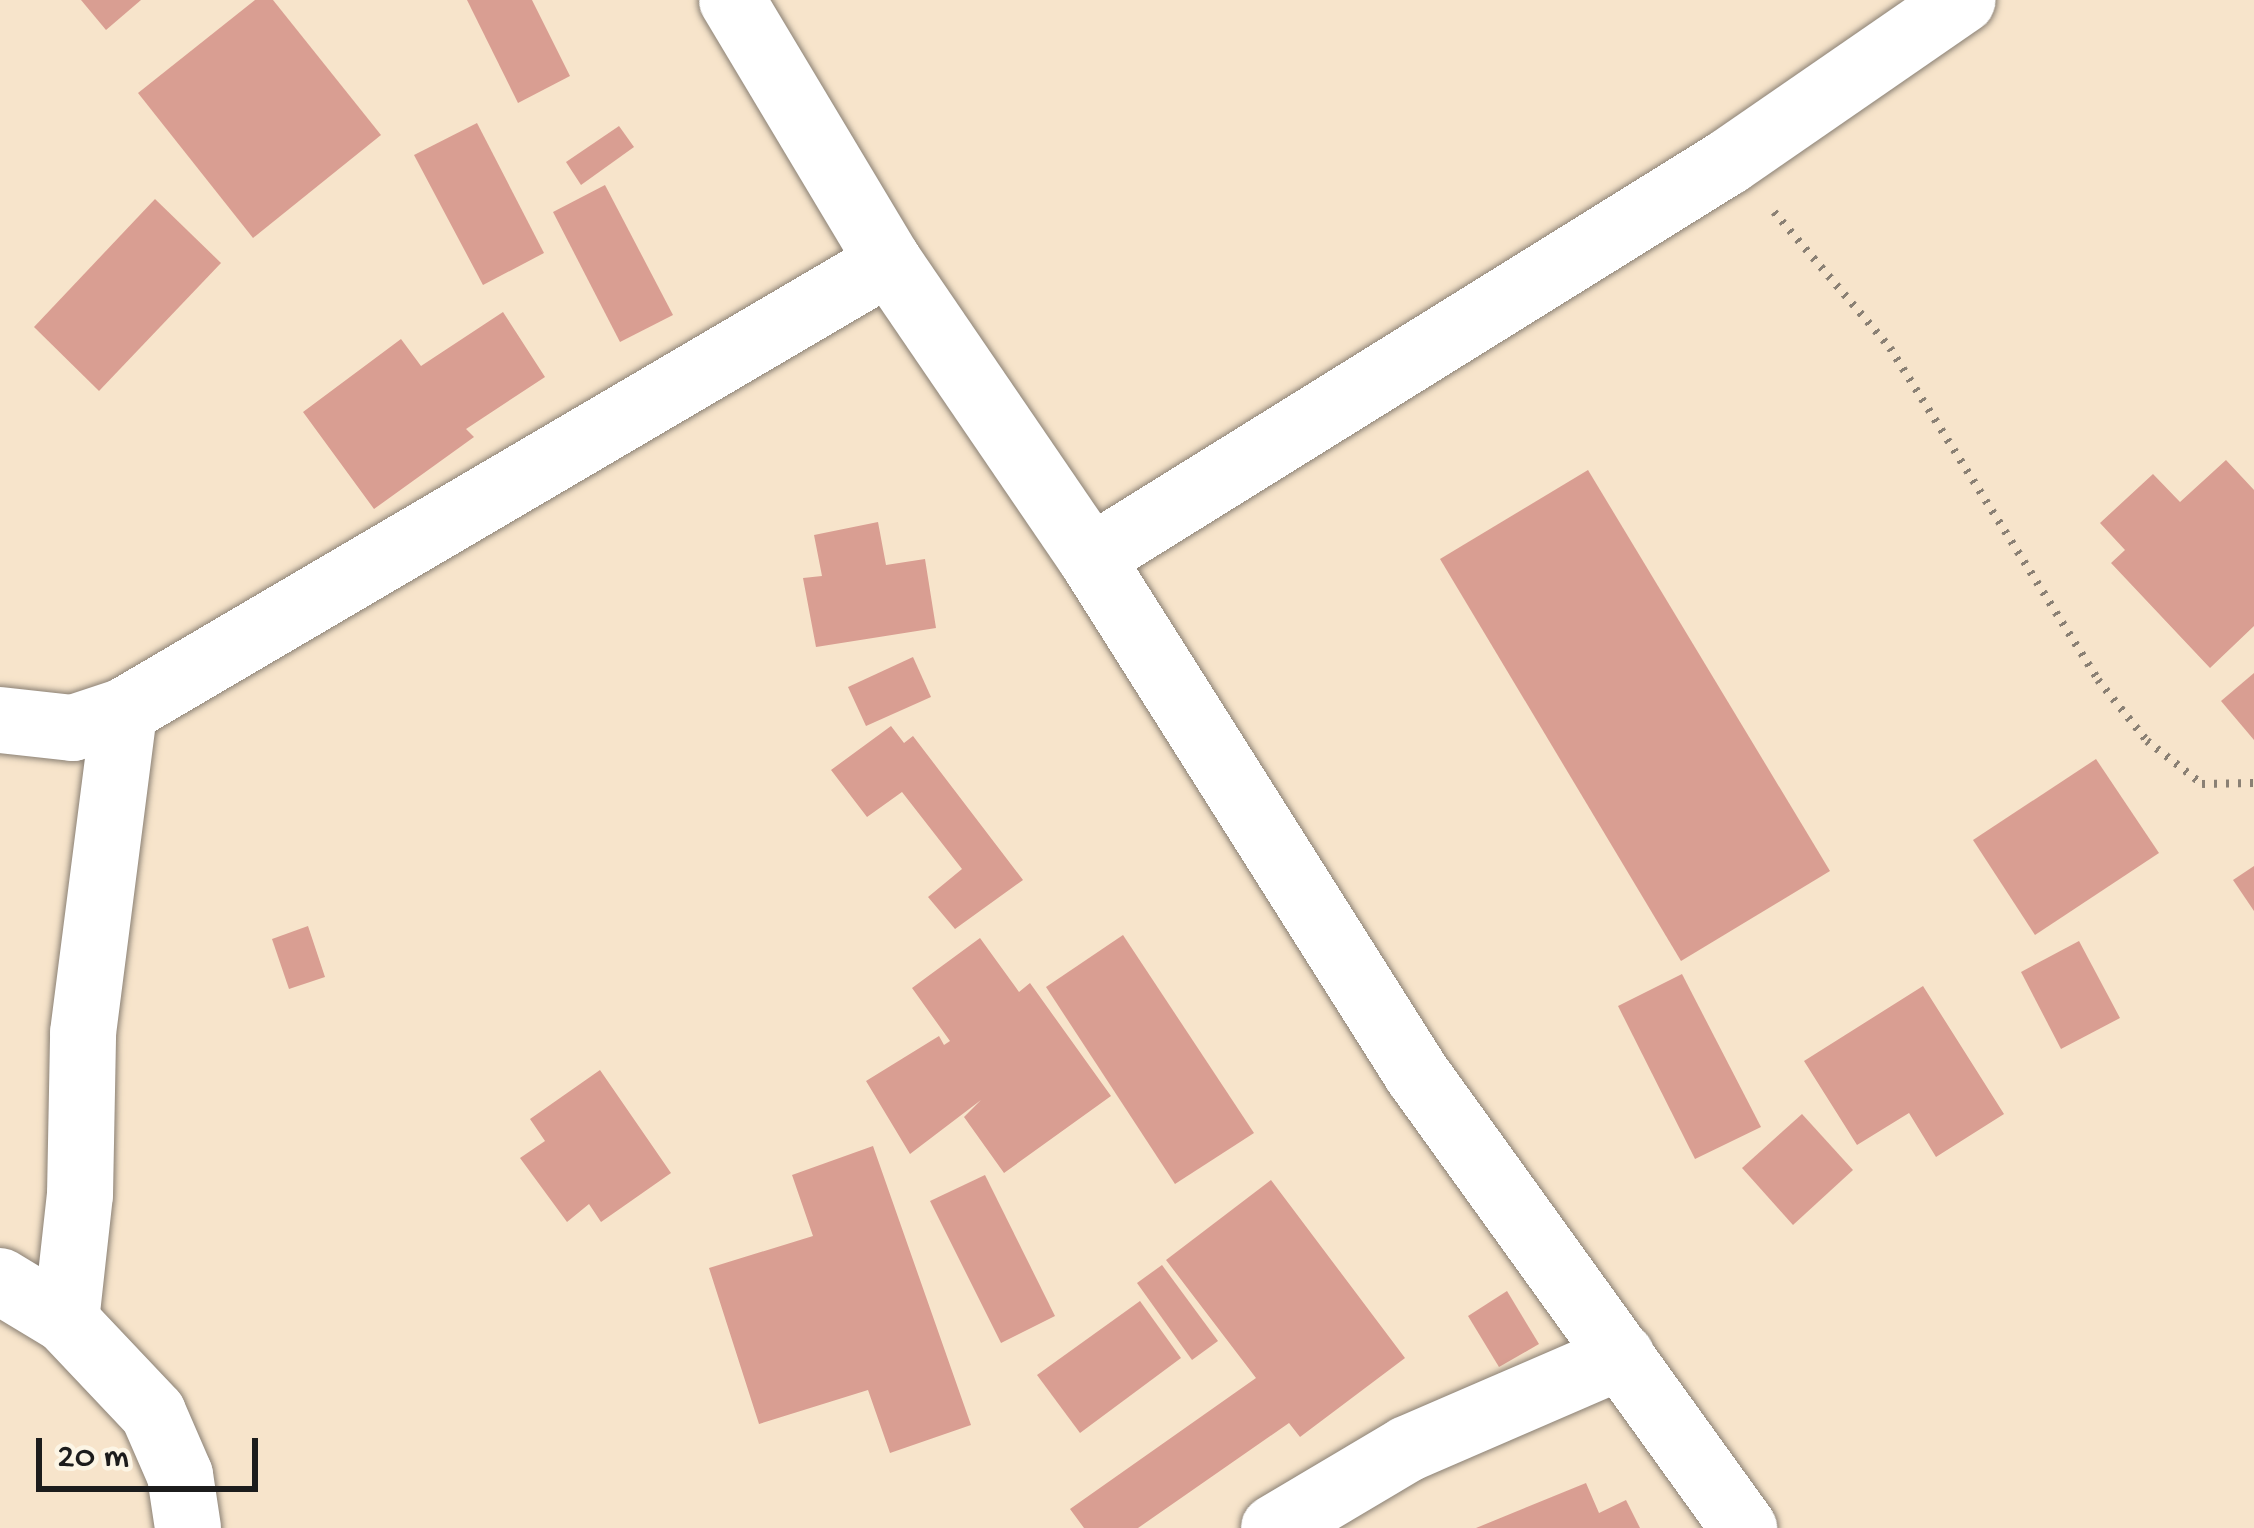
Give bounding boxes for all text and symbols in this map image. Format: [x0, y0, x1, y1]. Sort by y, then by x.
scale bar [42, 1414, 264, 1488]
text: 20 m [57, 1437, 129, 1480]

